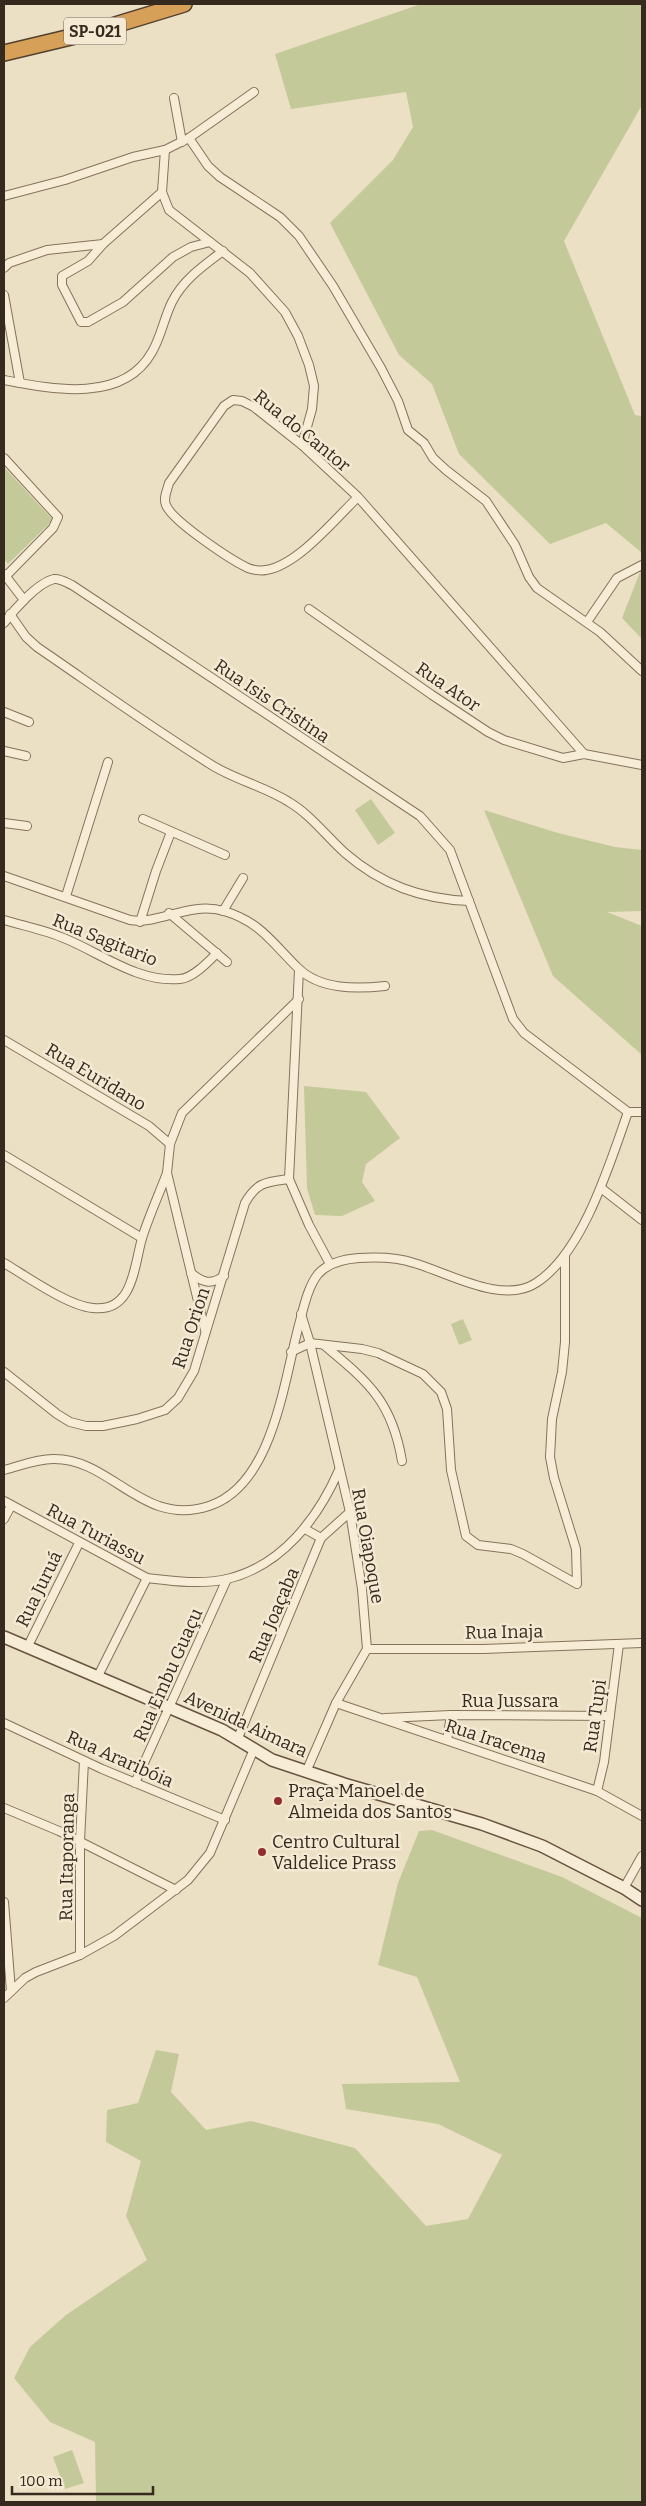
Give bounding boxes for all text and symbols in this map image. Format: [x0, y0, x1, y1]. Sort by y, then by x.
road number: SP-021 [64, 18, 126, 44]
street label: Rua do Cantor [249, 385, 355, 477]
street label: Rua Isis Cristina [210, 654, 334, 748]
street label: Rua Ator [412, 657, 484, 717]
street label: Rua Sagitario [49, 909, 161, 971]
street label: Rua Euridano [42, 1038, 150, 1116]
street label: Rua Orion [168, 1284, 215, 1371]
street label: Rua Oiapoque [347, 1487, 389, 1605]
street label: Rua Turiassu [43, 1499, 149, 1569]
street label: Rua Juruá [11, 1547, 67, 1631]
street label: Rua Joaçaba [244, 1564, 304, 1666]
street label: Rua Embu Guaçu [129, 1605, 207, 1745]
street label: Rua Inaja [465, 1620, 544, 1644]
street label: Rua Tupi [579, 1678, 611, 1754]
street label: Avenida Aimara [181, 1686, 311, 1762]
street label: Rua Jussara [461, 1690, 559, 1712]
street label: Rua Iracema [442, 1714, 550, 1768]
street label: Rua Araribóia [63, 1726, 177, 1792]
place label: Praça Manoel de Almeida dos Santos [288, 1780, 452, 1823]
street label: Rua Itaporanga [55, 1793, 79, 1921]
marker: Praça Manoel de Almeida dos Santos [272, 1795, 284, 1807]
place label: Centro Cultural Valdelice Prass [272, 1831, 400, 1874]
marker: Centro Cultural Valdelice Prass [256, 1846, 268, 1858]
scale bar [12, 2464, 154, 2496]
text: 100 m [20, 2472, 63, 2490]

